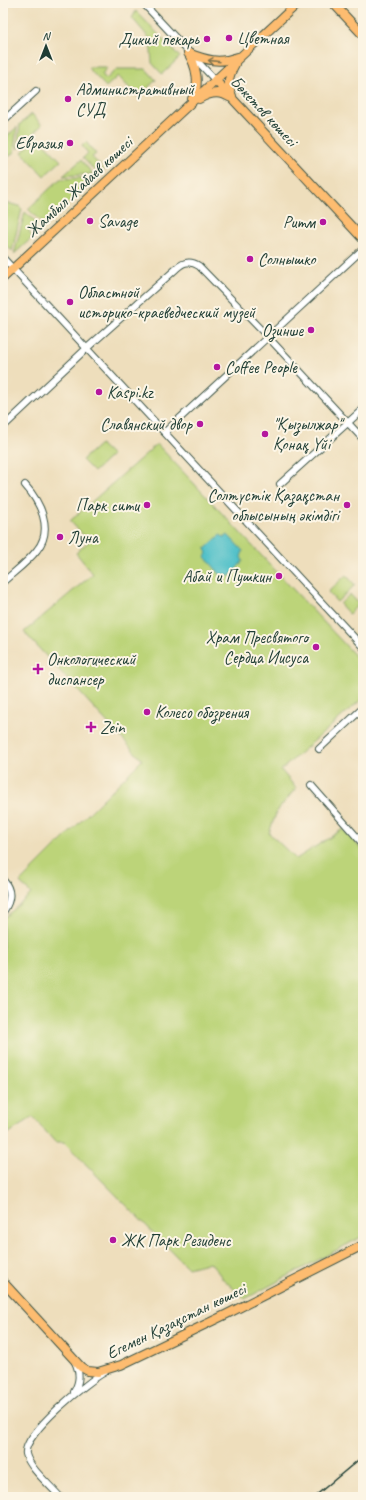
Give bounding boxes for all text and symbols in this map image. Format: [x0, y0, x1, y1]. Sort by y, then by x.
north arrow [26, 26, 66, 66]
place label: Цветная [237, 28, 290, 49]
text: N [43, 29, 52, 43]
place label: Дикий пекарь [119, 29, 200, 50]
marker: Цветная [224, 33, 234, 43]
marker: Дикий пекарь [202, 34, 212, 44]
one-way arrow [208, 57, 221, 65]
street label: Бөкетов көшесі [226, 71, 303, 152]
place label: Административный СУД [76, 79, 195, 120]
marker: Административный СУД [63, 94, 73, 104]
street label: Жамбыл Жабаев көшесі [21, 131, 138, 242]
place label: Евразия [16, 133, 63, 154]
marker: Евразия [65, 138, 75, 148]
place label: Savage [98, 211, 139, 232]
place label: Ритм [283, 212, 316, 233]
marker: Savage [85, 216, 95, 226]
marker: Ритм [318, 217, 328, 227]
place label: Солнышко [258, 249, 317, 270]
marker: Солнышко [245, 254, 255, 264]
place label: Oбластной историко-краеведческий музей [78, 282, 256, 324]
marker: Oбластной историко-краеведческий музей [65, 297, 75, 307]
place label: Озинше [262, 320, 304, 342]
marker: Озинше [306, 325, 316, 335]
place label: Coffee People [225, 357, 298, 378]
marker: Coffee People [212, 362, 222, 372]
place label: Kaspi.kz [107, 382, 154, 403]
marker: Kaspi.kz [94, 387, 104, 397]
place label: Славянский двор [100, 414, 194, 435]
place label: "Қызылжар" Қонақ Үйі [273, 414, 346, 455]
marker: Славянский двор [195, 419, 205, 429]
marker: "Қызылжар" Қонақ Үйі [260, 429, 270, 439]
place label: Солтүстік Қазақстан облысының әкімдігі [208, 485, 341, 526]
place label: Парк сити [76, 495, 141, 516]
marker: Парк сити [142, 500, 152, 510]
marker: Солтүстік Қазақстан облысының әкімдігі [342, 500, 352, 510]
place label: Луна [68, 527, 99, 548]
marker: Луна [55, 532, 65, 542]
place label: Абай и Пушкин [183, 566, 273, 587]
marker: Абай и Пушкин [274, 571, 284, 581]
place label: Храм Пресвятого Сердца Иисуса [206, 627, 310, 668]
marker: Храм Пресвятого Сердца Иисуса [311, 642, 321, 652]
place label: Онкологический диспансер [47, 649, 136, 690]
marker: Онкологический диспансер [32, 663, 44, 675]
place label: Колесо обозрения [155, 702, 250, 724]
marker: Колесо обозрения [142, 707, 152, 717]
place label: Zein [100, 717, 126, 738]
marker: Zein [85, 721, 97, 733]
place label: ЖК Парк Резиденс [121, 1230, 232, 1251]
marker: ЖК Парк Резиденс [108, 1235, 118, 1245]
street label: Егемен Қазақстан көшесі [103, 1277, 251, 1365]

